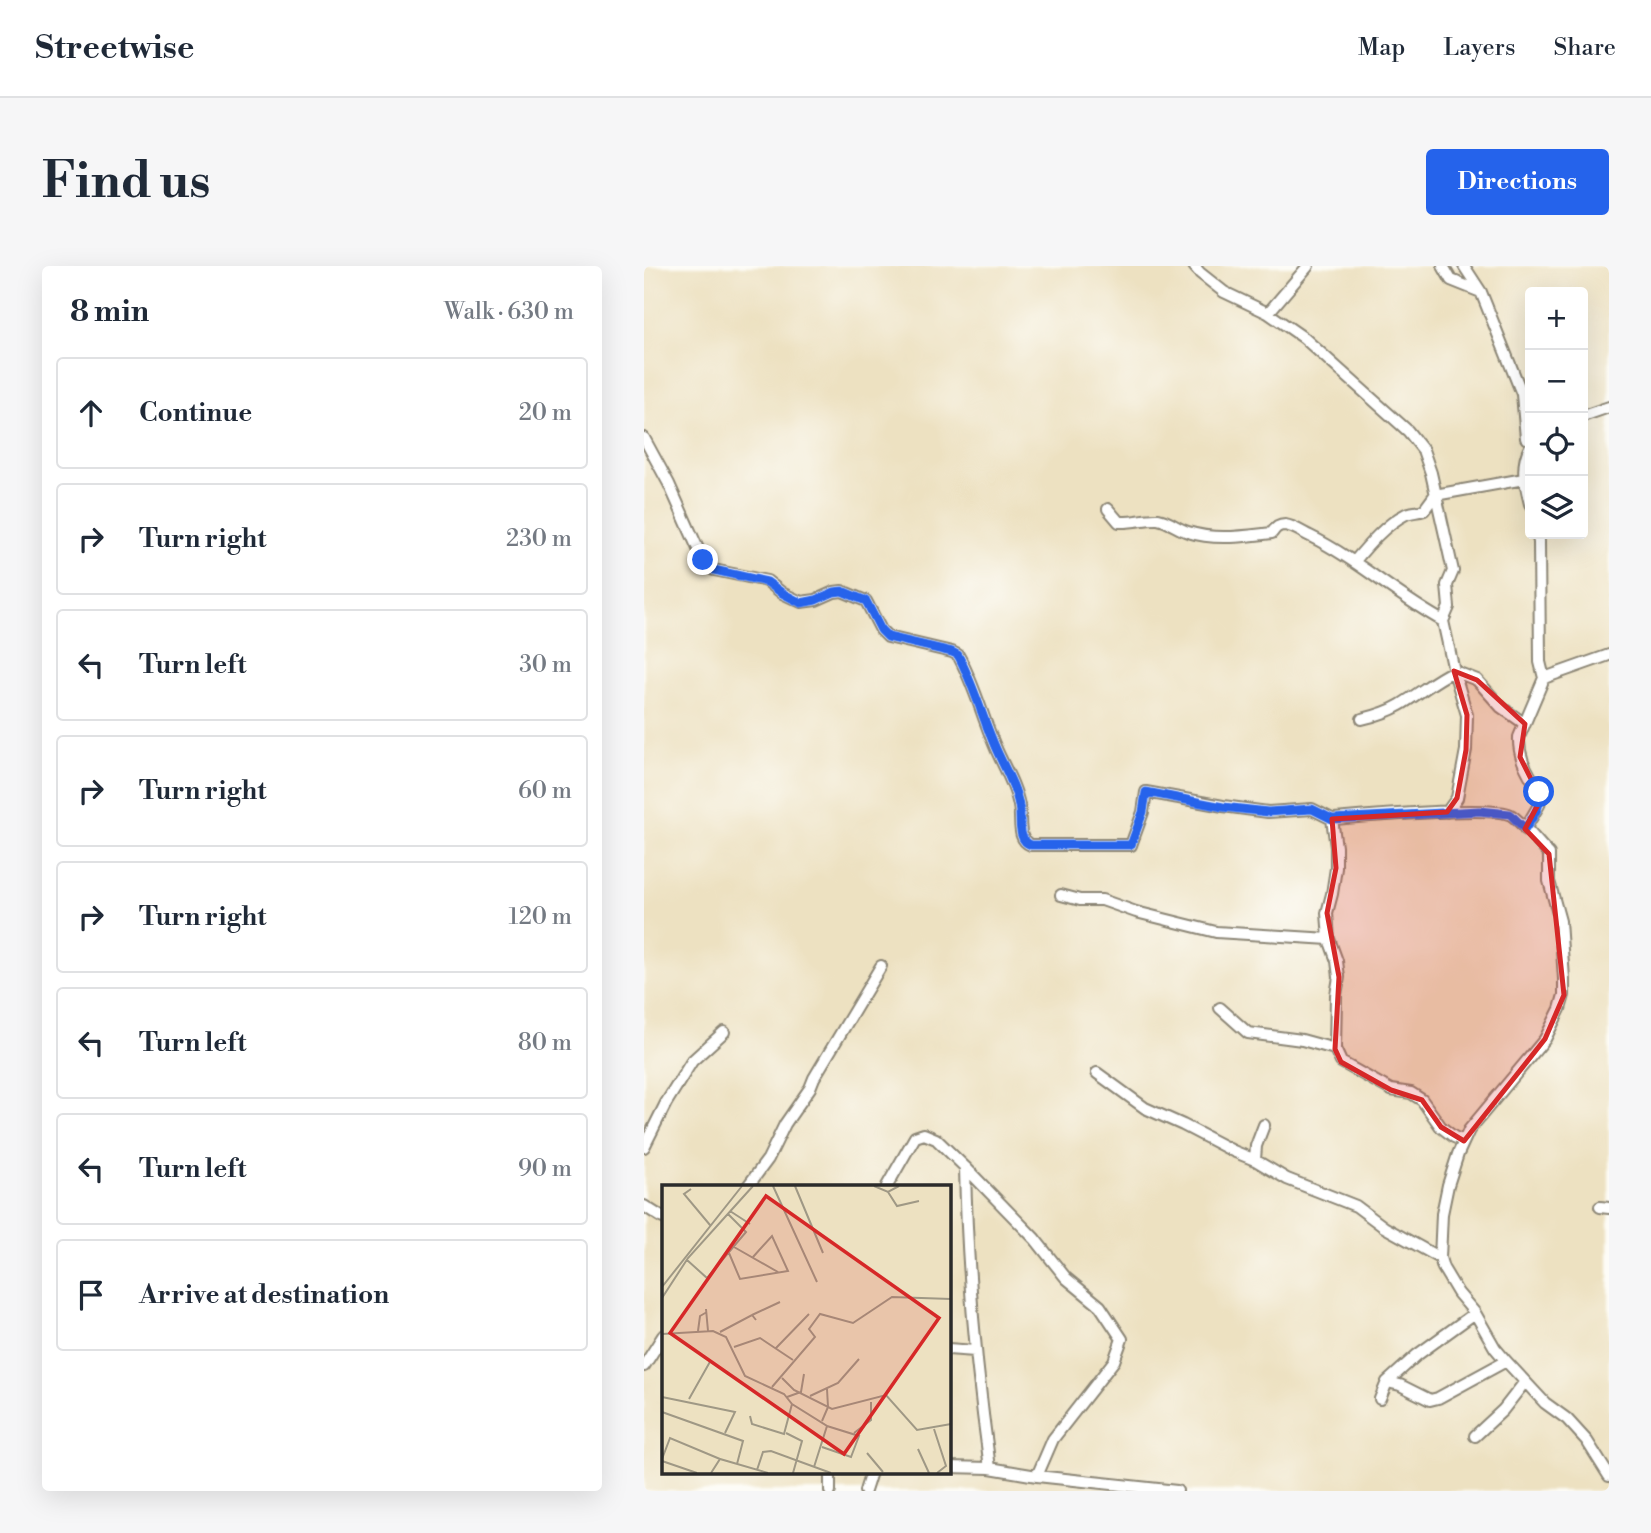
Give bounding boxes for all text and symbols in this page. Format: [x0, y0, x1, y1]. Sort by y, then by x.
text: Streetwise [35, 28, 195, 69]
text: Map [1358, 33, 1405, 63]
text: Layers [1443, 33, 1515, 63]
text: Share [1553, 33, 1616, 63]
button: Directions [1426, 149, 1609, 215]
text: Find us [42, 152, 211, 213]
map controls [1525, 287, 1588, 539]
button: + [1525, 287, 1588, 350]
text: 8 min [70, 293, 149, 331]
text: Walk · 630 m [444, 298, 574, 326]
button: − [1525, 350, 1588, 413]
icon: ahead [72, 394, 110, 432]
text: Continue [139, 397, 252, 429]
text: 20 m [519, 399, 572, 427]
button: locate [1525, 413, 1588, 476]
button: layers [1525, 476, 1588, 539]
icon: right [72, 520, 110, 558]
text: Turn right [139, 523, 267, 555]
text: 230 m [506, 525, 572, 553]
route end [687, 544, 718, 575]
icon: left [72, 646, 110, 684]
text: Turn left [139, 649, 247, 681]
text: 30 m [519, 651, 572, 679]
icon: right [72, 772, 110, 810]
text: Turn right [139, 775, 267, 807]
route start [1523, 776, 1554, 807]
text: 60 m [518, 777, 572, 805]
icon: right [72, 898, 110, 936]
text: Turn right [139, 901, 267, 933]
text: 120 m [508, 903, 572, 931]
icon: left [72, 1024, 110, 1062]
text: Turn left [139, 1027, 247, 1059]
text: 80 m [518, 1029, 572, 1057]
icon: left [72, 1150, 110, 1188]
text: Turn left [139, 1153, 247, 1185]
text: 90 m [518, 1155, 572, 1183]
inset map [662, 1185, 950, 1474]
icon: arrive [72, 1276, 110, 1314]
text: Arrive at destination [139, 1279, 389, 1311]

